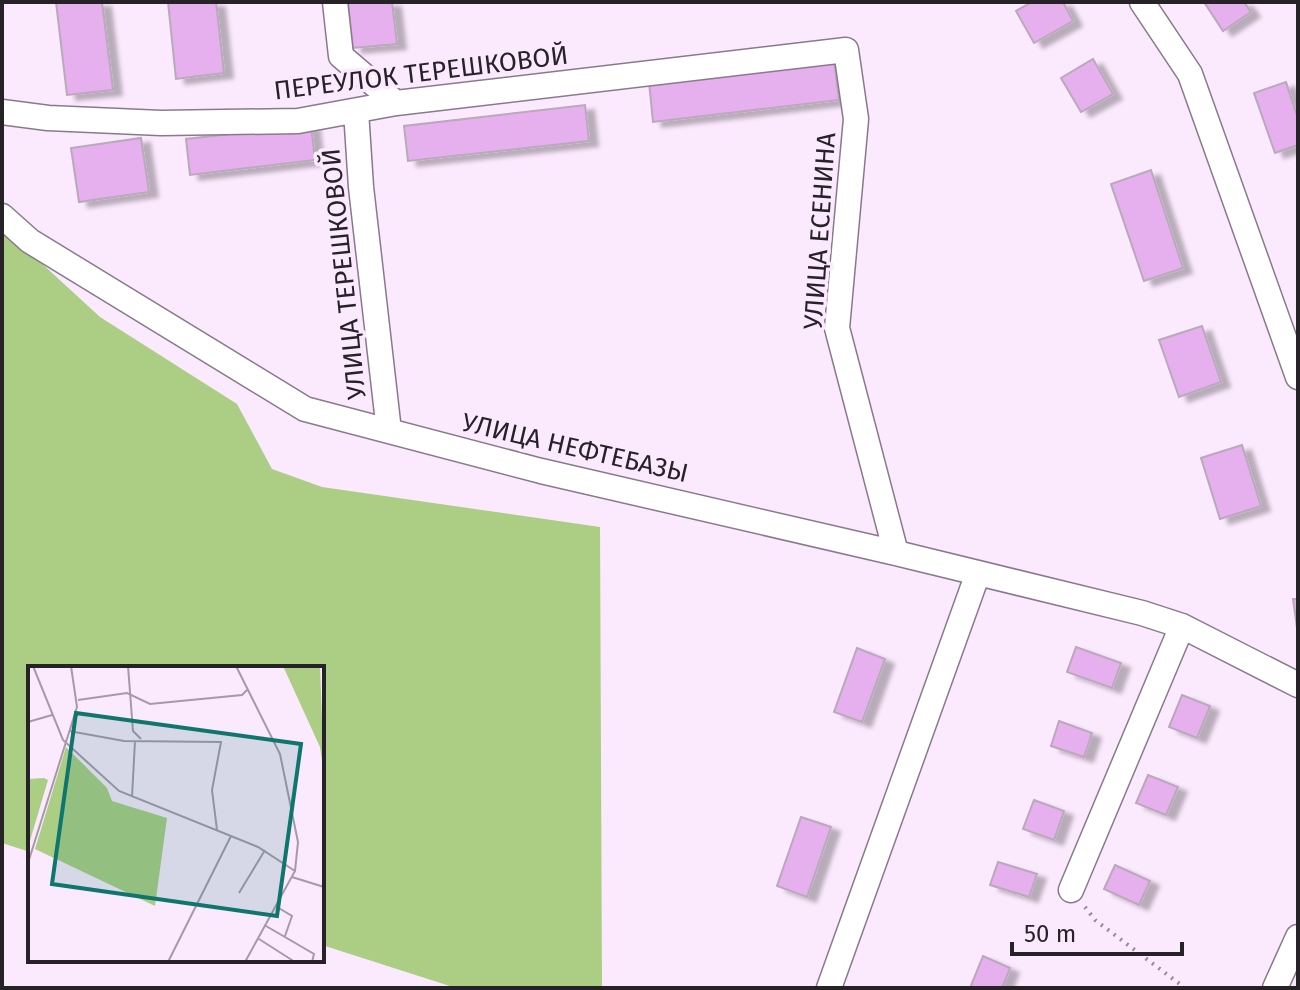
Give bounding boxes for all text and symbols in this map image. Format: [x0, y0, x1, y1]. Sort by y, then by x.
street label: ПЕРЕУЛОК ТЕРЕШКОВОЙ [272, 40, 570, 106]
street label: УЛИЦА ЕСЕНИНА [798, 131, 842, 331]
street label: УЛИЦА ТЕРЕШКОВОЙ [315, 147, 373, 401]
street label: УЛИЦА НЕФТЕБАЗЫ [459, 407, 691, 489]
inset map [28, 666, 324, 962]
scale bar [1012, 906, 1182, 956]
text: 50 m [1024, 920, 1076, 948]

